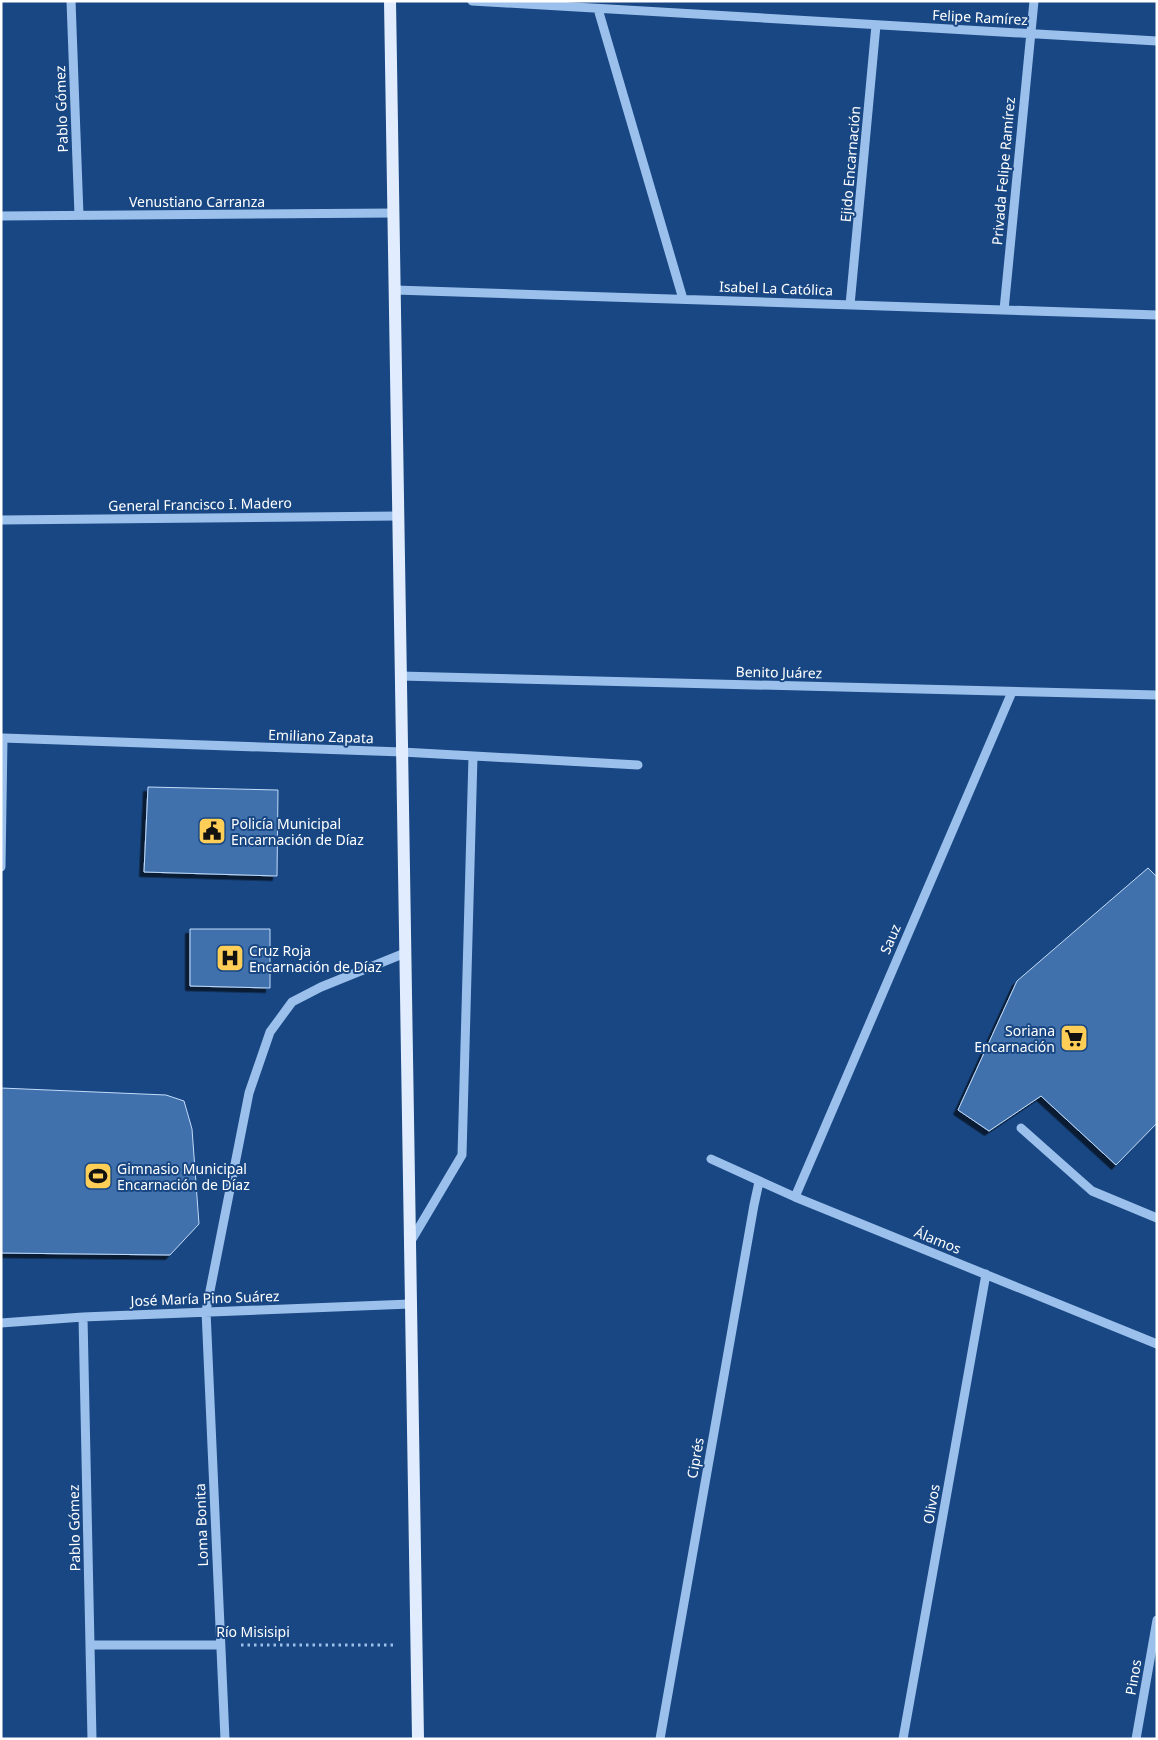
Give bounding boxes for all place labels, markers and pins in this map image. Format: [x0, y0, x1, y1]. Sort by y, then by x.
place label: Policía Municipal Encarnación de Díaz [231, 814, 364, 849]
public building icon: Policía Municipal Encarnación de Díaz [197, 816, 227, 846]
place label: Cruz Roja Encarnación de Díaz [249, 941, 382, 976]
hospital icon: Cruz Roja Encarnación de Díaz [215, 943, 245, 973]
place label: Soriana Encarnación [974, 1021, 1055, 1056]
supermarket icon: Soriana Encarnación [1059, 1023, 1089, 1053]
place label: Gimnasio Municipal Encarnación de Díaz [117, 1159, 250, 1194]
sports icon: Gimnasio Municipal Encarnación de Díaz [83, 1161, 113, 1191]

